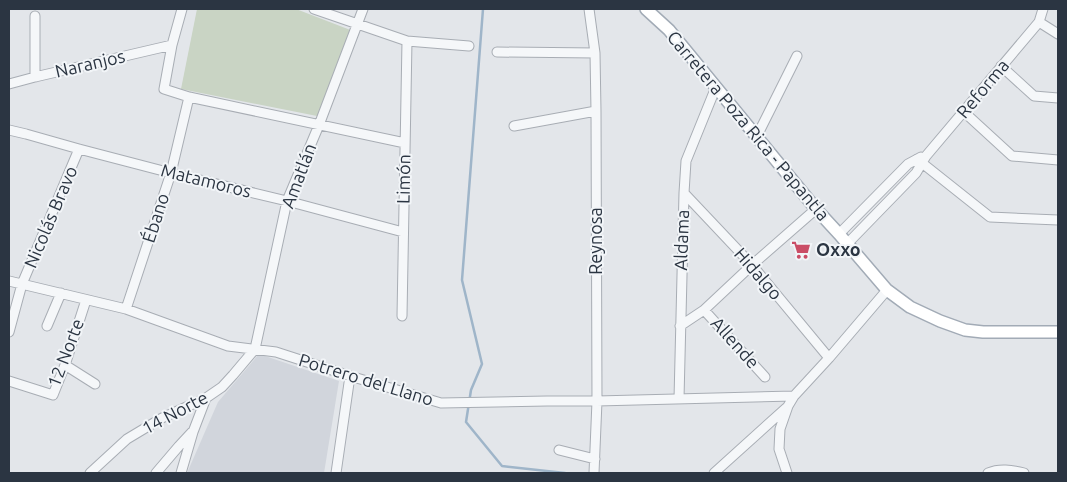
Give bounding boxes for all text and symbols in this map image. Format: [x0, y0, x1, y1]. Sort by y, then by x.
street label: Carretera Poza Rica - Papantla [664, 27, 834, 224]
street label: Naranjos [53, 45, 127, 81]
street label: Reforma [952, 55, 1012, 122]
street label: Amatlán [277, 140, 320, 211]
street label: Limón [393, 154, 413, 204]
street label: Matamoros [159, 159, 254, 201]
street label: Nicolás Bravo [20, 163, 81, 271]
street label: Ébano [137, 190, 172, 245]
street label: Reynosa [585, 207, 605, 275]
street label: Aldama [670, 209, 692, 271]
supermarket icon: Oxxo [790, 239, 812, 261]
place label: Oxxo [816, 239, 861, 259]
street label: Hidalgo [731, 243, 787, 303]
street label: Allende [708, 313, 764, 372]
street label: 12 Norte [43, 316, 87, 390]
street label: Potrero del Llano [297, 349, 436, 409]
street label: 14 Norte [138, 386, 211, 438]

